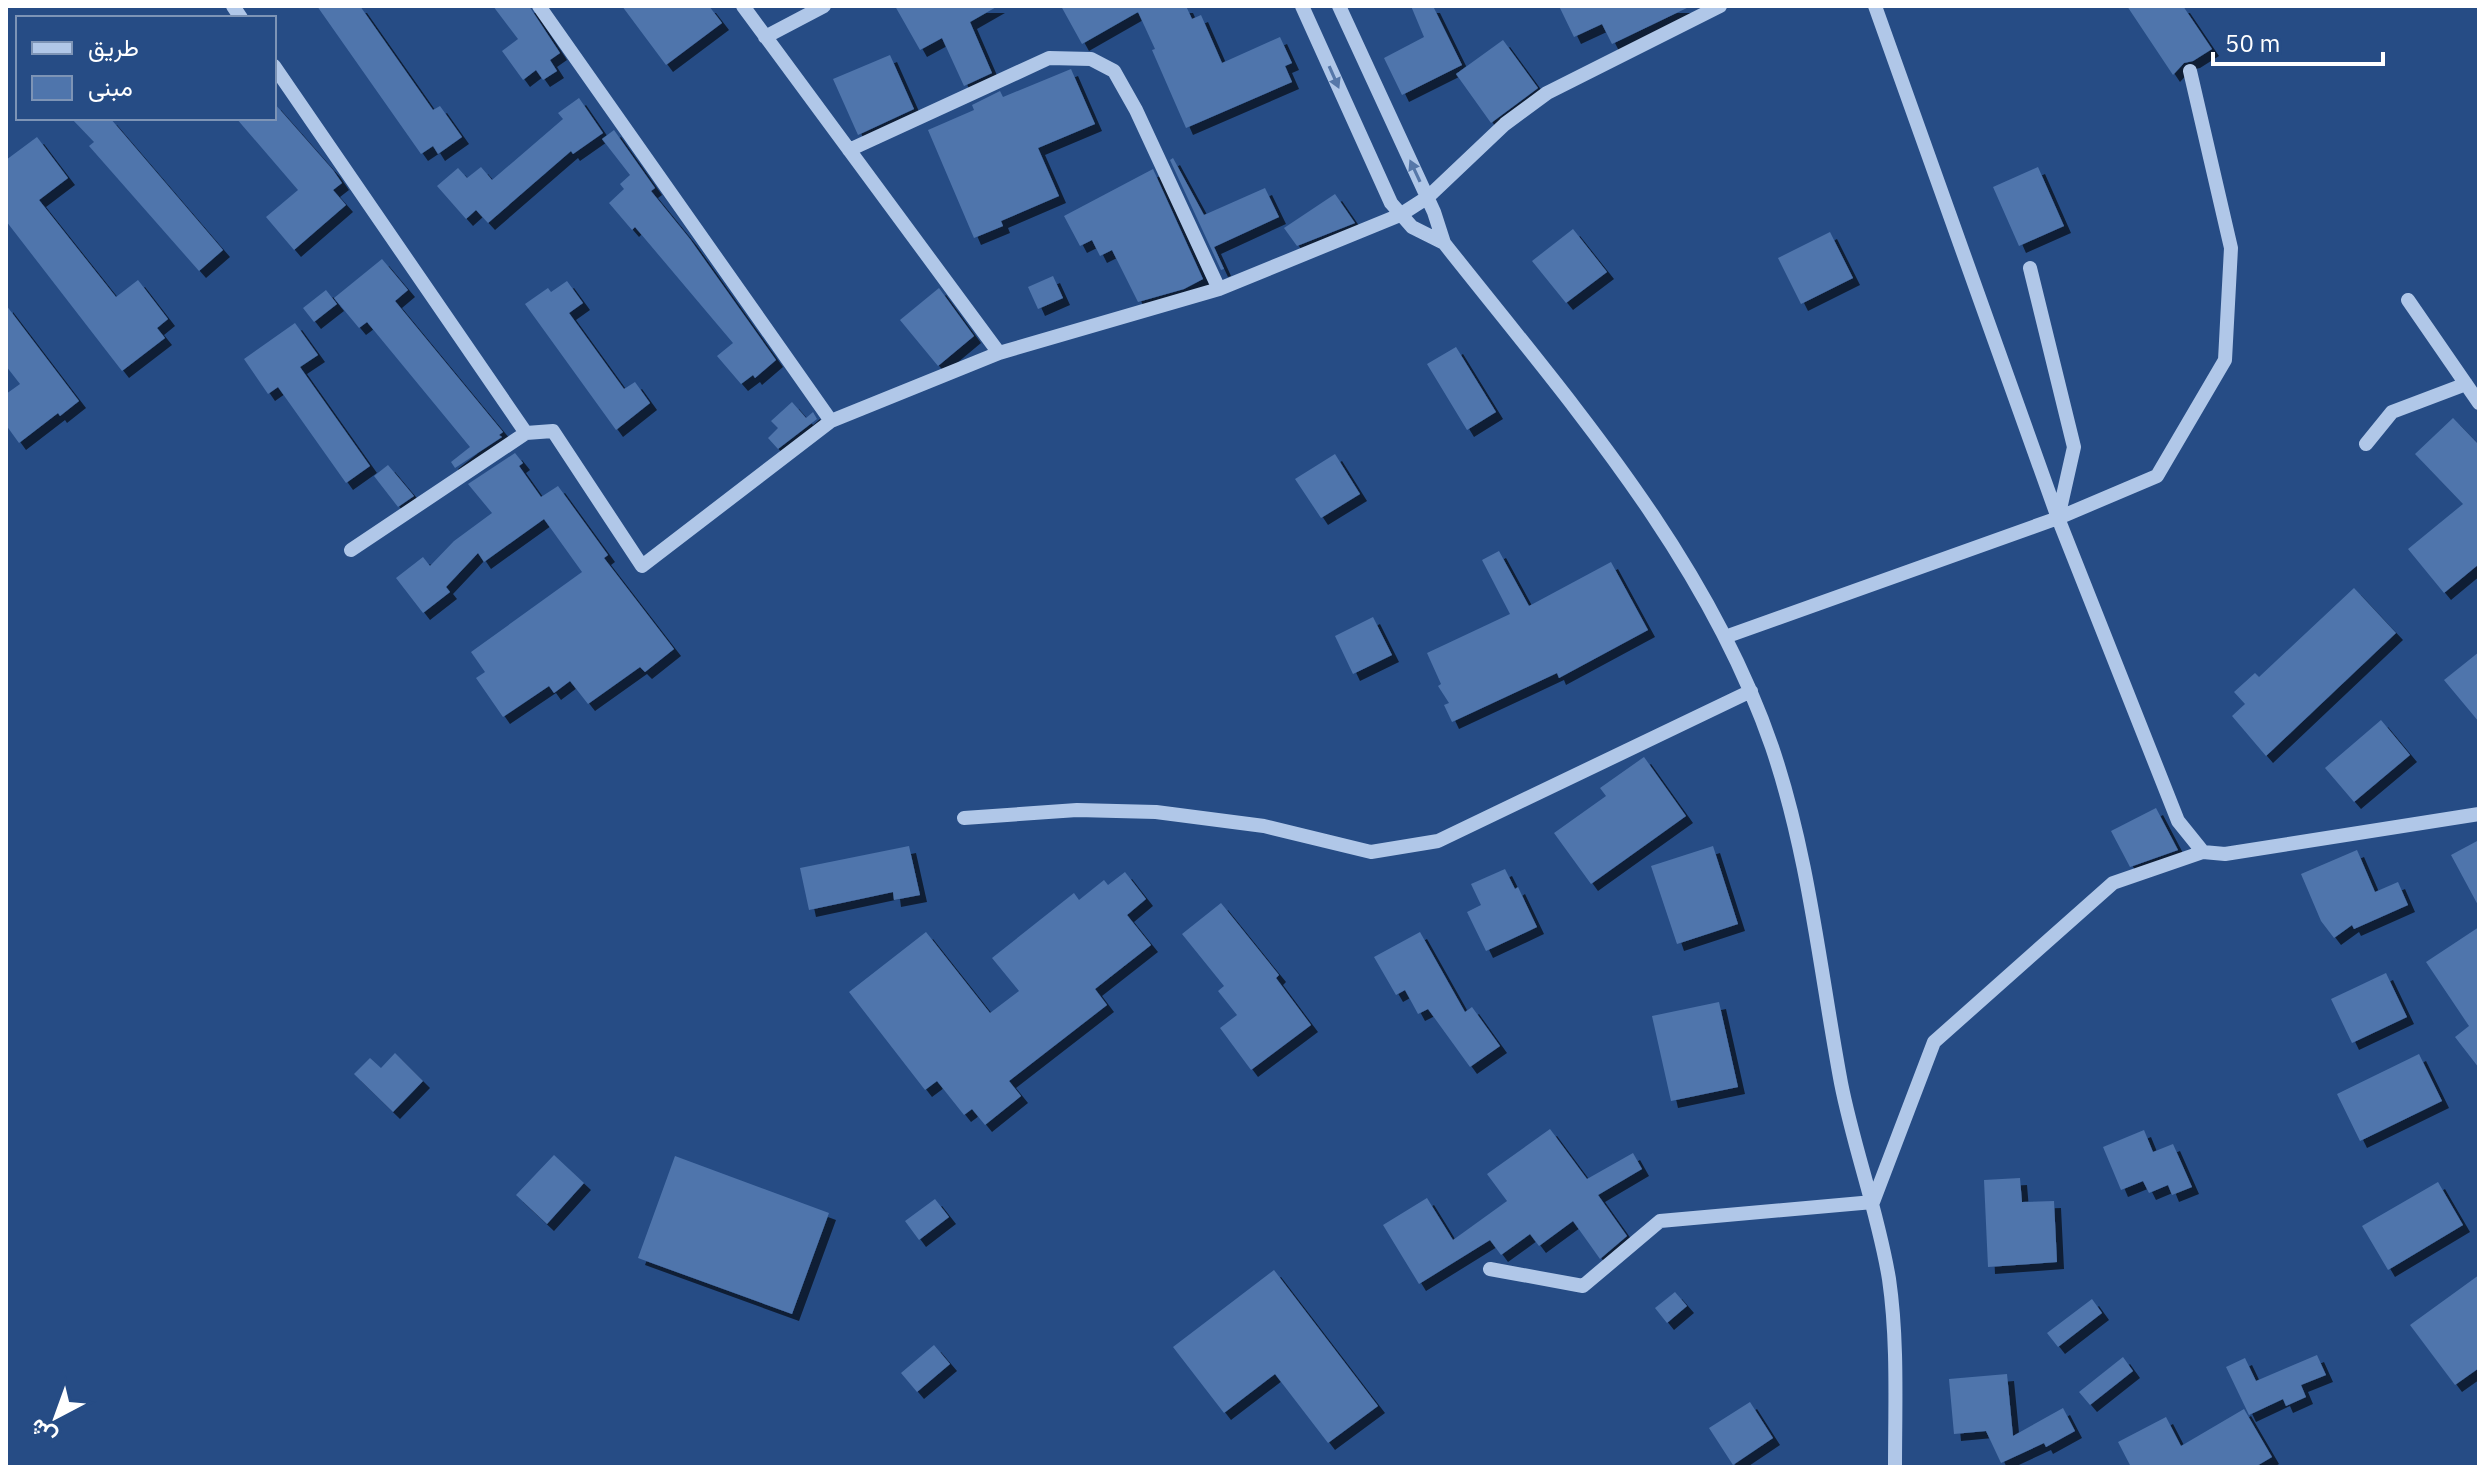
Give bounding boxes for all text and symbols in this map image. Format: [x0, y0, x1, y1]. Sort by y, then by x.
legend [16, 16, 276, 120]
scale bar [2213, 16, 2383, 66]
text: 50 m [2225, 27, 2280, 59]
text: طريق [88, 31, 139, 63]
one-way arrow [1327, 65, 1341, 89]
text: مبنى [88, 71, 133, 103]
one-way arrow [1409, 159, 1422, 182]
north arrow [16, 1377, 96, 1457]
text: ش [23, 1413, 62, 1452]

